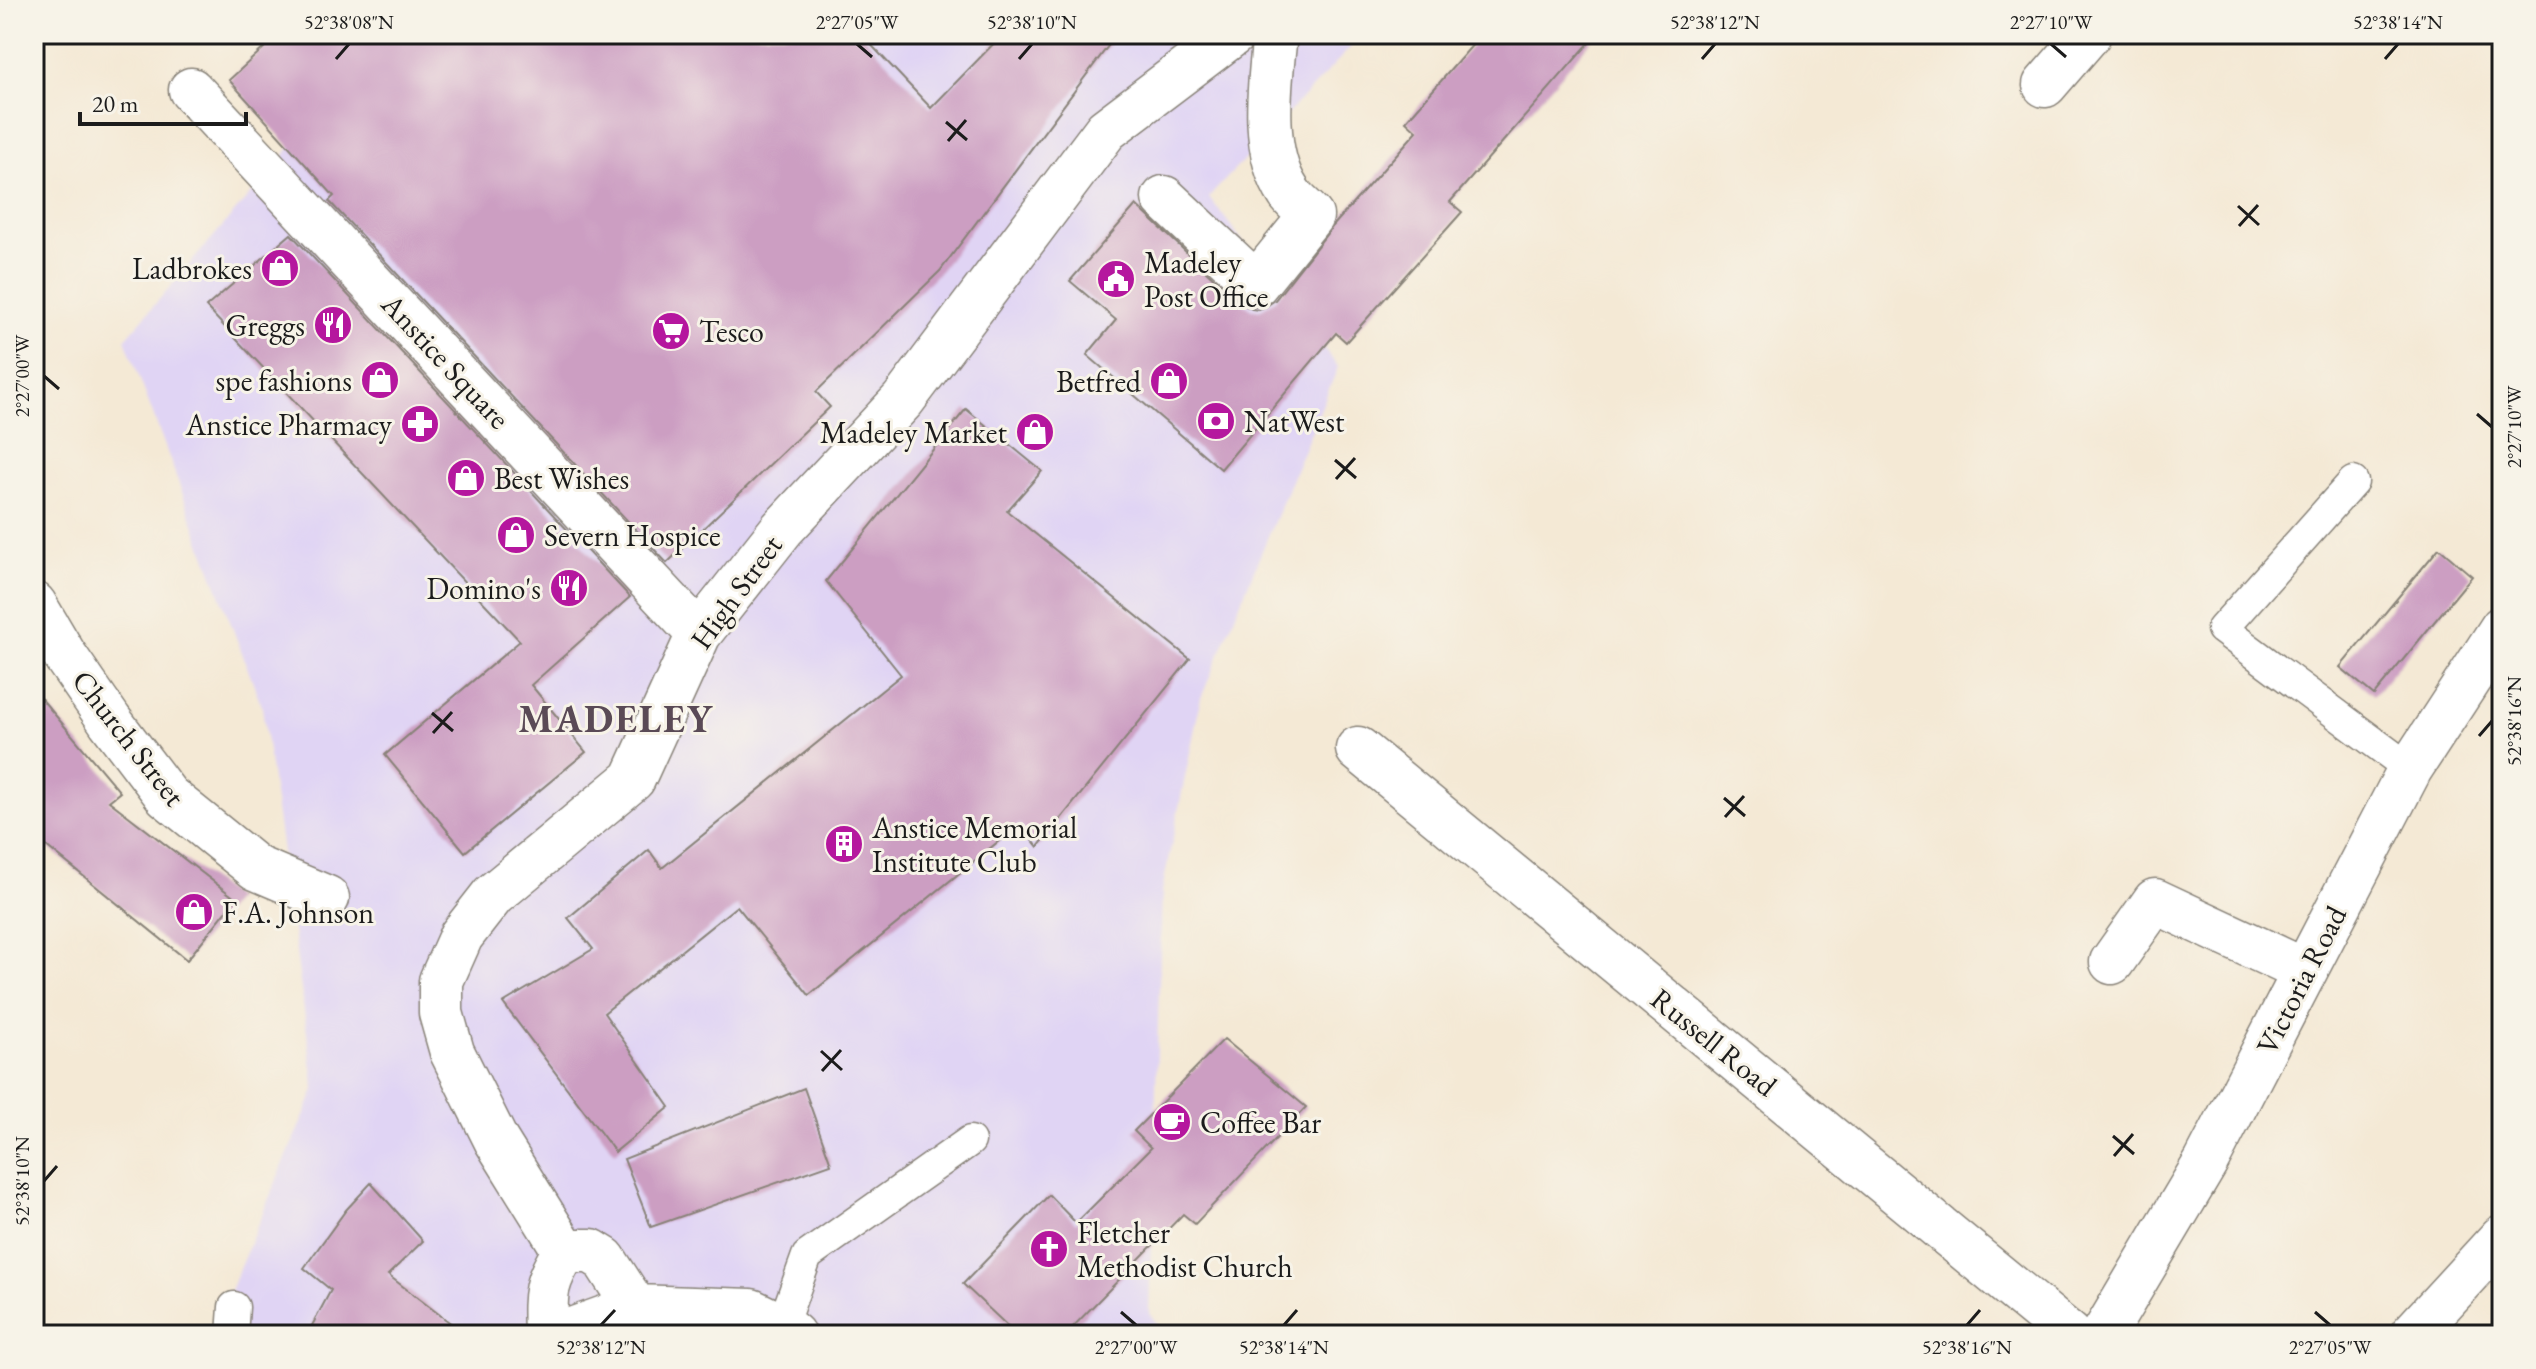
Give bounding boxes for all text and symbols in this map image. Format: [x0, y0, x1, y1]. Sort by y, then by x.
text: 52°38'08"N [304, 9, 394, 35]
text: 2°27'05"W [816, 9, 899, 35]
text: 52°38'10"N [987, 9, 1077, 35]
text: 52°38'12"N [1670, 9, 1760, 35]
text: 2°27'10"W [2010, 9, 2093, 35]
text: 52°38'14"N [2353, 9, 2443, 35]
scale bar [80, 76, 246, 126]
text: 20 m [92, 88, 139, 119]
place label: Madeley Post Office [1144, 243, 1269, 316]
shop icon: Ladbrokes [259, 247, 301, 289]
place label: Ladbrokes [132, 249, 252, 288]
public building icon: Madeley Post Office [1095, 258, 1137, 300]
street label: Anstice Square [373, 284, 519, 437]
restaurant icon: Greggs [312, 304, 354, 346]
place label: Greggs [226, 306, 305, 345]
supermarket icon: Tesco [650, 310, 692, 352]
place label: Tesco [699, 312, 764, 351]
text: 2°27'00"W [9, 334, 35, 417]
shop icon: spe fashions [359, 359, 401, 401]
shop icon: Betfred [1148, 360, 1190, 402]
place label: spe fashions [215, 361, 352, 400]
place label: Betfred [1056, 362, 1142, 401]
text: 2°27'10"W [2501, 385, 2527, 468]
bank icon: NatWest [1195, 400, 1237, 442]
place label: NatWest [1244, 402, 1345, 441]
pharmacy icon: Anstice Pharmacy [399, 403, 441, 445]
place label: Anstice Pharmacy [185, 405, 393, 444]
shop icon: Madeley Market [1014, 411, 1056, 453]
place label: Madeley Market [820, 413, 1008, 452]
shop icon: Best Wishes [445, 457, 487, 499]
place label: Best Wishes [494, 459, 629, 498]
shop icon: Severn Hospice [495, 514, 537, 556]
place label: Severn Hospice [544, 516, 721, 555]
street label: High Street [681, 527, 791, 657]
restaurant icon: Domino's [548, 567, 590, 609]
place label: Domino's [426, 569, 541, 608]
street label: Church Street [64, 662, 195, 814]
text: 52°38'16"N [2501, 676, 2527, 766]
district label: MADELEY [518, 694, 714, 743]
place label: Anstice Memorial Institute Club [871, 808, 1077, 881]
building icon: Anstice Memorial Institute Club [823, 823, 865, 865]
shop icon: F.A. Johnson [173, 891, 215, 933]
place label: F.A. Johnson [222, 893, 374, 932]
street label: Victoria Road [2247, 898, 2355, 1061]
street label: Russell Road [1643, 979, 1786, 1105]
cafe icon: Coffee Bar [1151, 1101, 1193, 1143]
place label: Coffee Bar [1200, 1103, 1321, 1142]
text: 52°38'10"N [9, 1136, 35, 1226]
place label: Fletcher Methodist Church [1077, 1213, 1293, 1286]
church icon: Fletcher Methodist Church [1028, 1228, 1070, 1270]
text: 52°38'12"N [556, 1334, 646, 1360]
text: 2°27'00"W [1095, 1334, 1178, 1360]
text: 52°38'14"N [1239, 1334, 1329, 1360]
text: 52°38'16"N [1922, 1334, 2012, 1360]
text: 2°27'05"W [2289, 1334, 2372, 1360]

